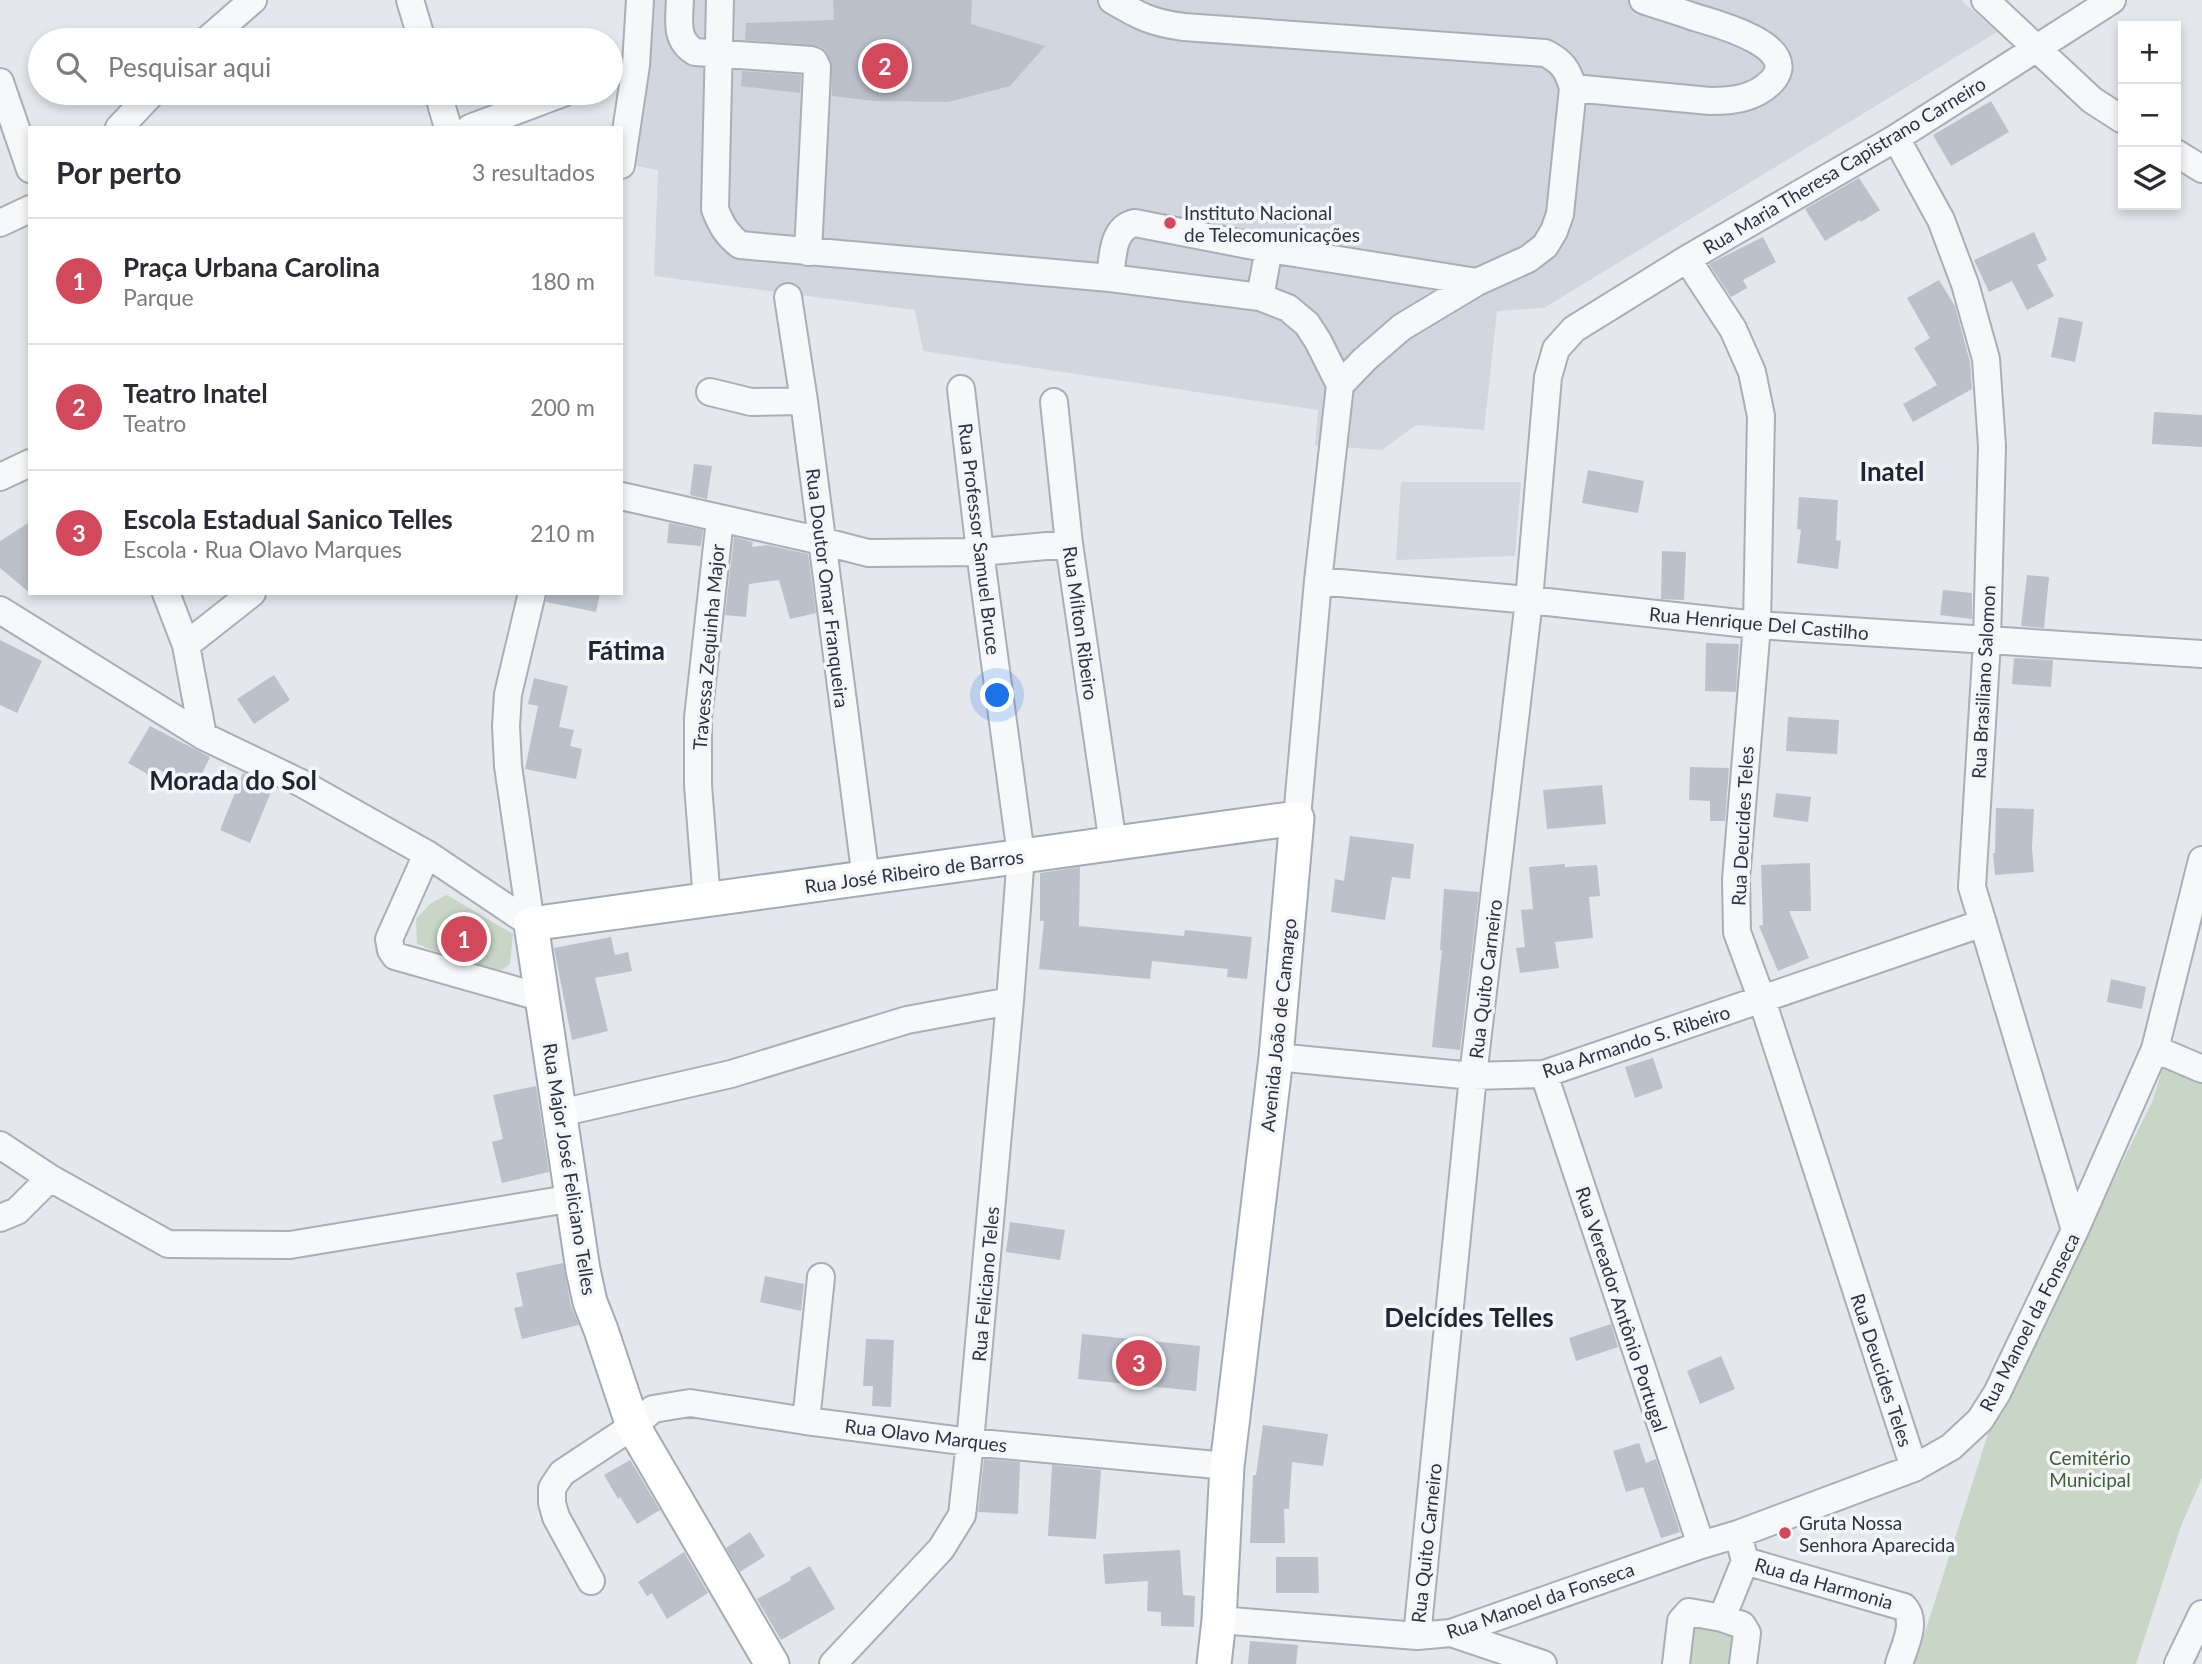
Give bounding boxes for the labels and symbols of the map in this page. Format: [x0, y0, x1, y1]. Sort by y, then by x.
pin: 2 [862, 40, 908, 92]
street label: Rua Maria Theresa Capistrano Carneiro [1699, 71, 1989, 259]
place label: Instituto Nacional de Telecomunicações [1184, 201, 1360, 246]
marker: Instituto Nacional de Telecomunicações [1162, 215, 1178, 231]
street label: Rua Professor Samuel Bruce [954, 422, 1006, 656]
district label: Inatel [1859, 455, 1925, 487]
street label: Rua Doutor Omar Franqueira [802, 467, 854, 709]
street label: Travessa Zequinha Major [688, 543, 728, 751]
street label: Rua Mílton Ribeiro [1059, 545, 1103, 701]
street label: Rua Brasiliano Salomon [1966, 584, 2000, 780]
street label: Rua Henrique Del Castilho [1648, 602, 1870, 644]
district label: Fátima [587, 634, 665, 666]
your location [980, 678, 1014, 712]
street label: Rua Deucides Teles [1726, 746, 1758, 906]
district label: Morada do Sol [149, 764, 317, 796]
street label: Rua José Ribeiro de Barros [803, 844, 1025, 898]
street label: Rua Quito Carneiro [1464, 898, 1506, 1060]
pin: 1 [441, 913, 487, 965]
street label: Avenida João de Camargo [1255, 917, 1301, 1133]
street label: Rua Armando S. Ribeiro [1539, 1000, 1733, 1082]
street label: Rua Major José Feliciano Telles [539, 1041, 601, 1297]
street label: Rua Vereador Antônio Portugal [1571, 1183, 1673, 1435]
street label: Rua Feliciano Teles [967, 1205, 1003, 1363]
street label: Rua Manoel da Fonseca [1974, 1229, 2084, 1415]
street label: Rua Deucides Teles [1846, 1290, 1918, 1450]
district label: Delcídes Telles [1384, 1301, 1554, 1333]
pin: 3 [1116, 1337, 1162, 1389]
street label: Rua Olavo Marques [844, 1414, 1008, 1456]
park label: Cemitério Municipal [2049, 1446, 2131, 1491]
street label: Rua Quito Carneiro [1406, 1462, 1446, 1624]
place label: Gruta Nossa Senhora Aparecida [1799, 1511, 1955, 1556]
marker: Gruta Nossa Senhora Aparecida [1777, 1525, 1793, 1541]
street label: Rua da Harmonia [1752, 1552, 1896, 1614]
street label: Rua Manoel da Fonseca [1443, 1557, 1637, 1643]

